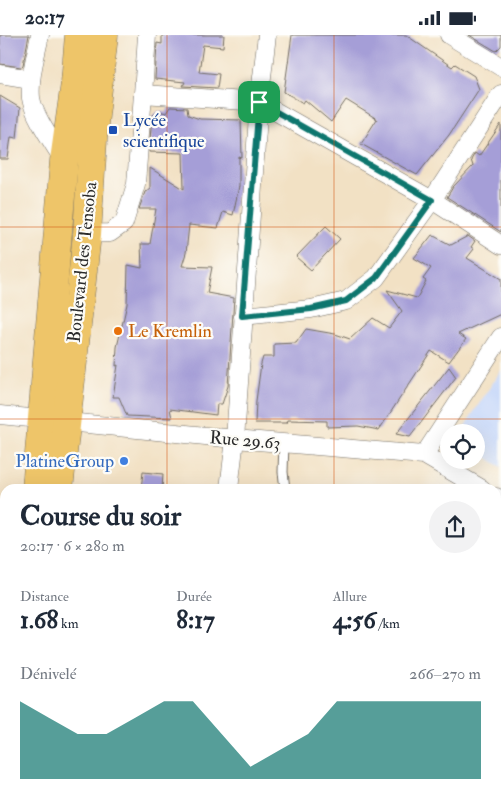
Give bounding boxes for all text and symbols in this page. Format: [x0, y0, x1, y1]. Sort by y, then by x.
text: 20:17 [25, 6, 65, 30]
pin [238, 81, 280, 123]
icon: arrive [245, 88, 273, 116]
place label: Lycée scientifique [123, 109, 205, 153]
marker: Lycée scientifique [107, 124, 119, 136]
street label: Boulevard des Tensoba [63, 180, 102, 344]
place label: Le Kremlin [128, 320, 212, 343]
marker: Le Kremlin [112, 325, 124, 337]
map controls [440, 424, 485, 469]
button: locate [440, 424, 485, 469]
street label: Rue 29.63 [209, 426, 281, 455]
place label: PlatineGroup [15, 450, 114, 473]
marker: PlatineGroup [118, 455, 130, 467]
text: Course du soir [20, 499, 181, 534]
button: share [429, 501, 481, 553]
text: 20:17 · 6 × 280 m [20, 536, 125, 556]
text: Distance [20, 588, 69, 605]
text: Durée [176, 588, 212, 605]
text: Allure [333, 588, 367, 605]
text: 1.68 [20, 605, 58, 636]
text: 8:17 [176, 605, 215, 636]
text: 4:56 [333, 605, 376, 636]
text: km [58, 615, 79, 632]
text: /km [376, 615, 400, 632]
text: Dénivelé [20, 664, 76, 684]
text: 266–270 m [409, 664, 481, 684]

